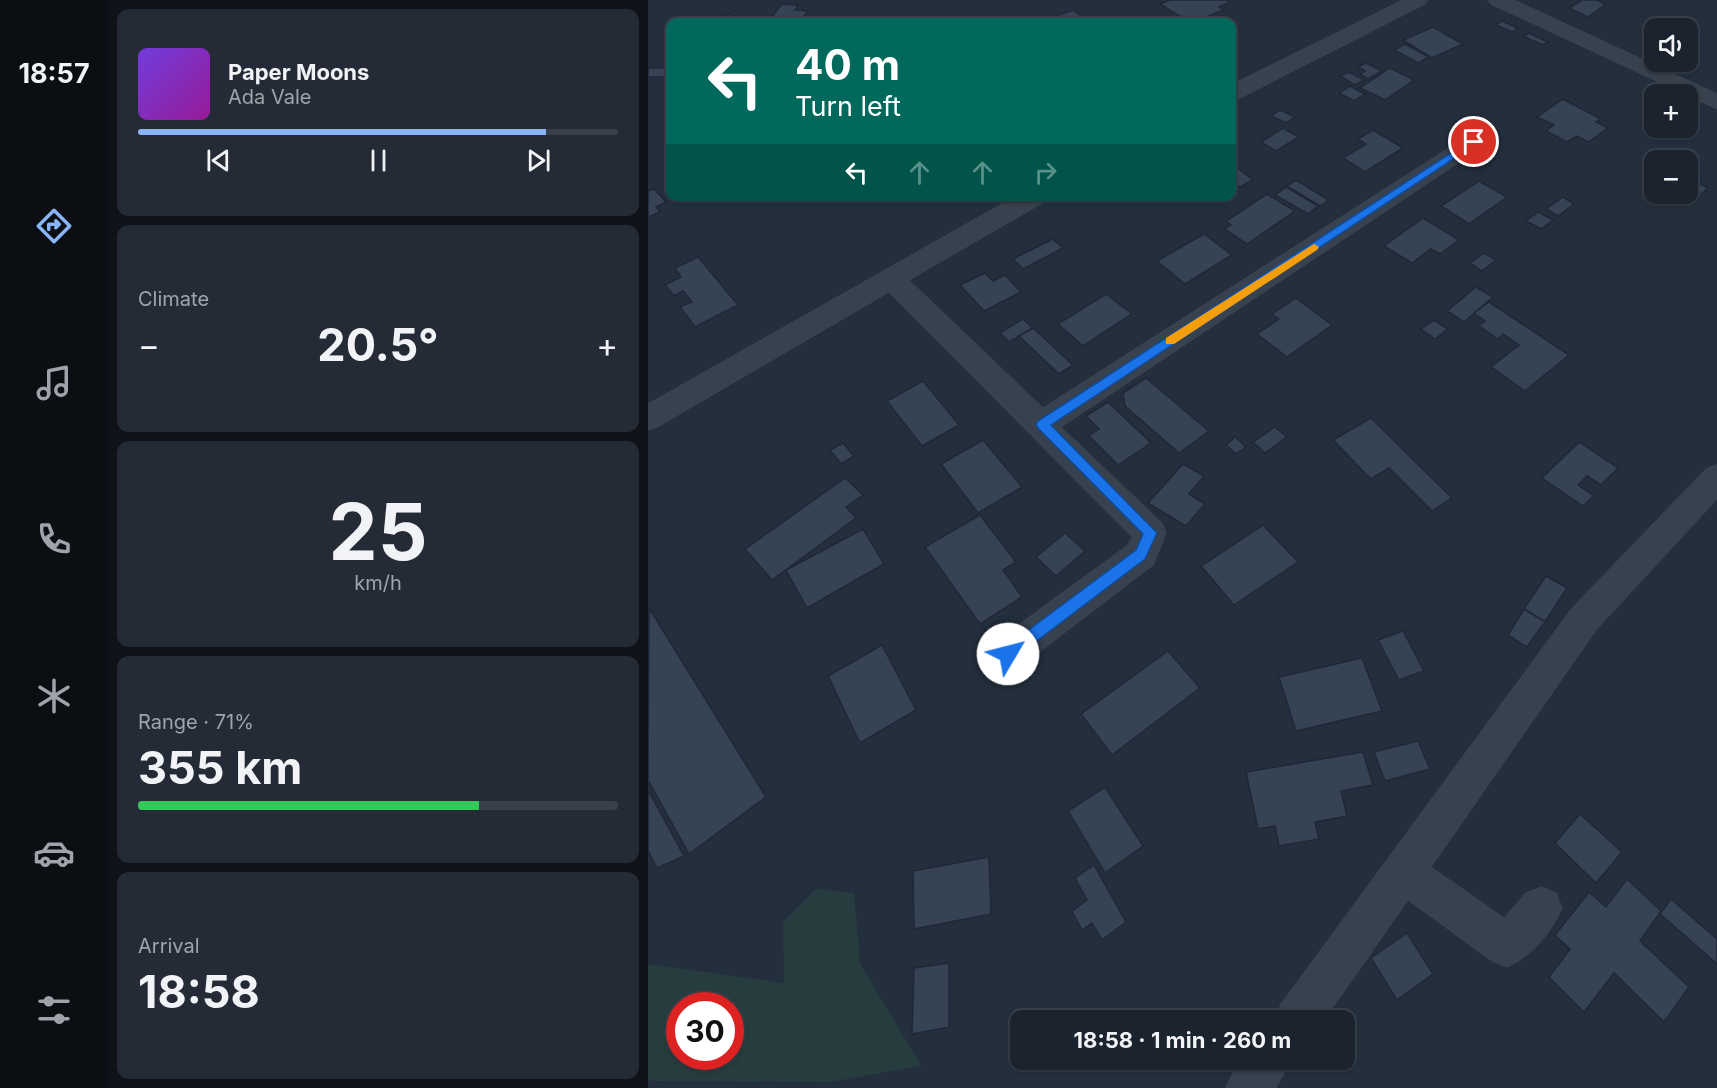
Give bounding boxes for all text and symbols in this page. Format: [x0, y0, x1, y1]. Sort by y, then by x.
map controls [1644, 18, 1698, 204]
button: sound [1644, 18, 1698, 72]
text: 40 m [795, 39, 900, 90]
icon: left [696, 42, 774, 120]
text: 18:57 [18, 57, 90, 90]
text: Paper Moons [228, 59, 369, 85]
button: + [1644, 84, 1698, 138]
text: Ada Vale [228, 85, 311, 109]
text: Turn left [795, 90, 901, 123]
pin [1448, 116, 1499, 167]
icon: arrive [1457, 125, 1490, 158]
icon: previous [202, 144, 235, 177]
icon: pause [362, 144, 395, 177]
icon: next [522, 144, 555, 177]
button: − [1644, 150, 1698, 204]
icon: left [840, 156, 873, 189]
icon: ahead [903, 156, 936, 189]
icon: ahead [966, 156, 999, 189]
icon: right [1029, 156, 1062, 189]
icon: directions [33, 205, 75, 247]
text: Climate [138, 287, 209, 311]
text: 20.5° [317, 317, 439, 372]
text: − [138, 325, 160, 365]
text: + [596, 325, 618, 365]
icon: music [33, 362, 75, 404]
text: 25 [329, 484, 428, 579]
icon: phone [33, 518, 75, 560]
text: km/h [354, 571, 402, 595]
position arrow [976, 622, 1040, 686]
icon: climate [33, 675, 75, 717]
text: Range · 71% [138, 710, 254, 734]
text: 355 km [138, 740, 302, 795]
icon: car [33, 832, 75, 874]
text: Arrival [138, 934, 200, 958]
text: 18:58 [138, 964, 260, 1019]
icon: filters [33, 989, 75, 1031]
speed limit sign: 30 [666, 992, 744, 1070]
text: 18:58 · 1 min · 260 m [1074, 1027, 1291, 1053]

